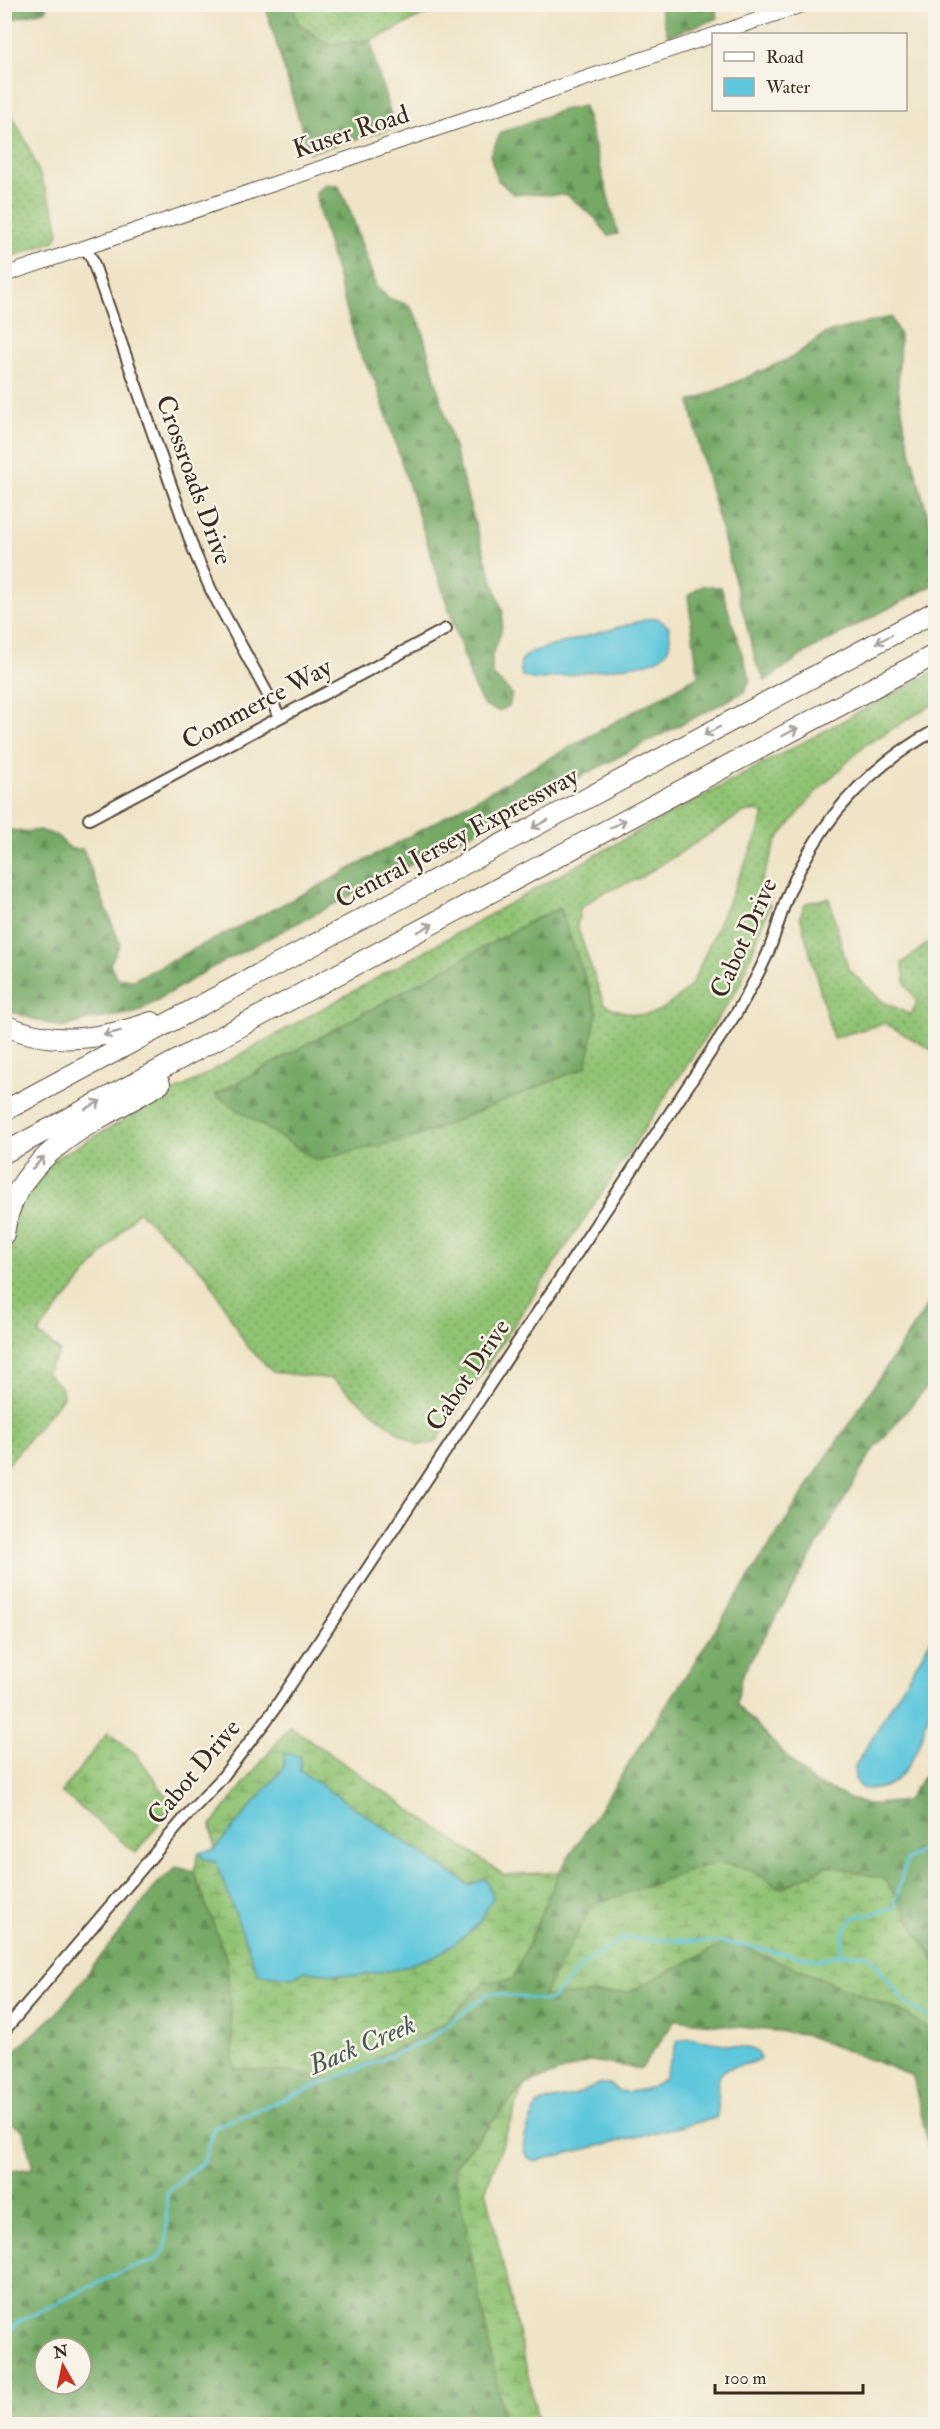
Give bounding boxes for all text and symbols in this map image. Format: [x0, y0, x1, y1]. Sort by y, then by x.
legend [712, 33, 907, 111]
text: Road [766, 46, 804, 69]
text: Water [765, 76, 810, 99]
street label: Kuser Road [289, 98, 413, 166]
street label: Crossroads Drive [148, 391, 240, 569]
one-way arrow [876, 633, 893, 645]
street label: Commerce Way [177, 651, 338, 757]
one-way arrow [704, 725, 721, 737]
one-way arrow [781, 726, 798, 738]
street label: Central Jersey Expressway [330, 760, 585, 917]
one-way arrow [609, 818, 626, 830]
one-way arrow [532, 819, 550, 830]
street label: Cabot Drive [703, 873, 785, 1003]
one-way arrow [415, 922, 433, 933]
one-way arrow [103, 1028, 122, 1040]
one-way arrow [84, 1099, 101, 1111]
one-way arrow [31, 1156, 45, 1171]
street label: Cabot Drive [419, 1313, 517, 1437]
street label: Cabot Drive [140, 1712, 248, 1831]
water label: Back Creek [302, 2008, 420, 2083]
north arrow [33, 2336, 93, 2396]
text: N [51, 2341, 70, 2363]
scale bar [715, 2357, 864, 2395]
text: 100 m [724, 2367, 767, 2390]

